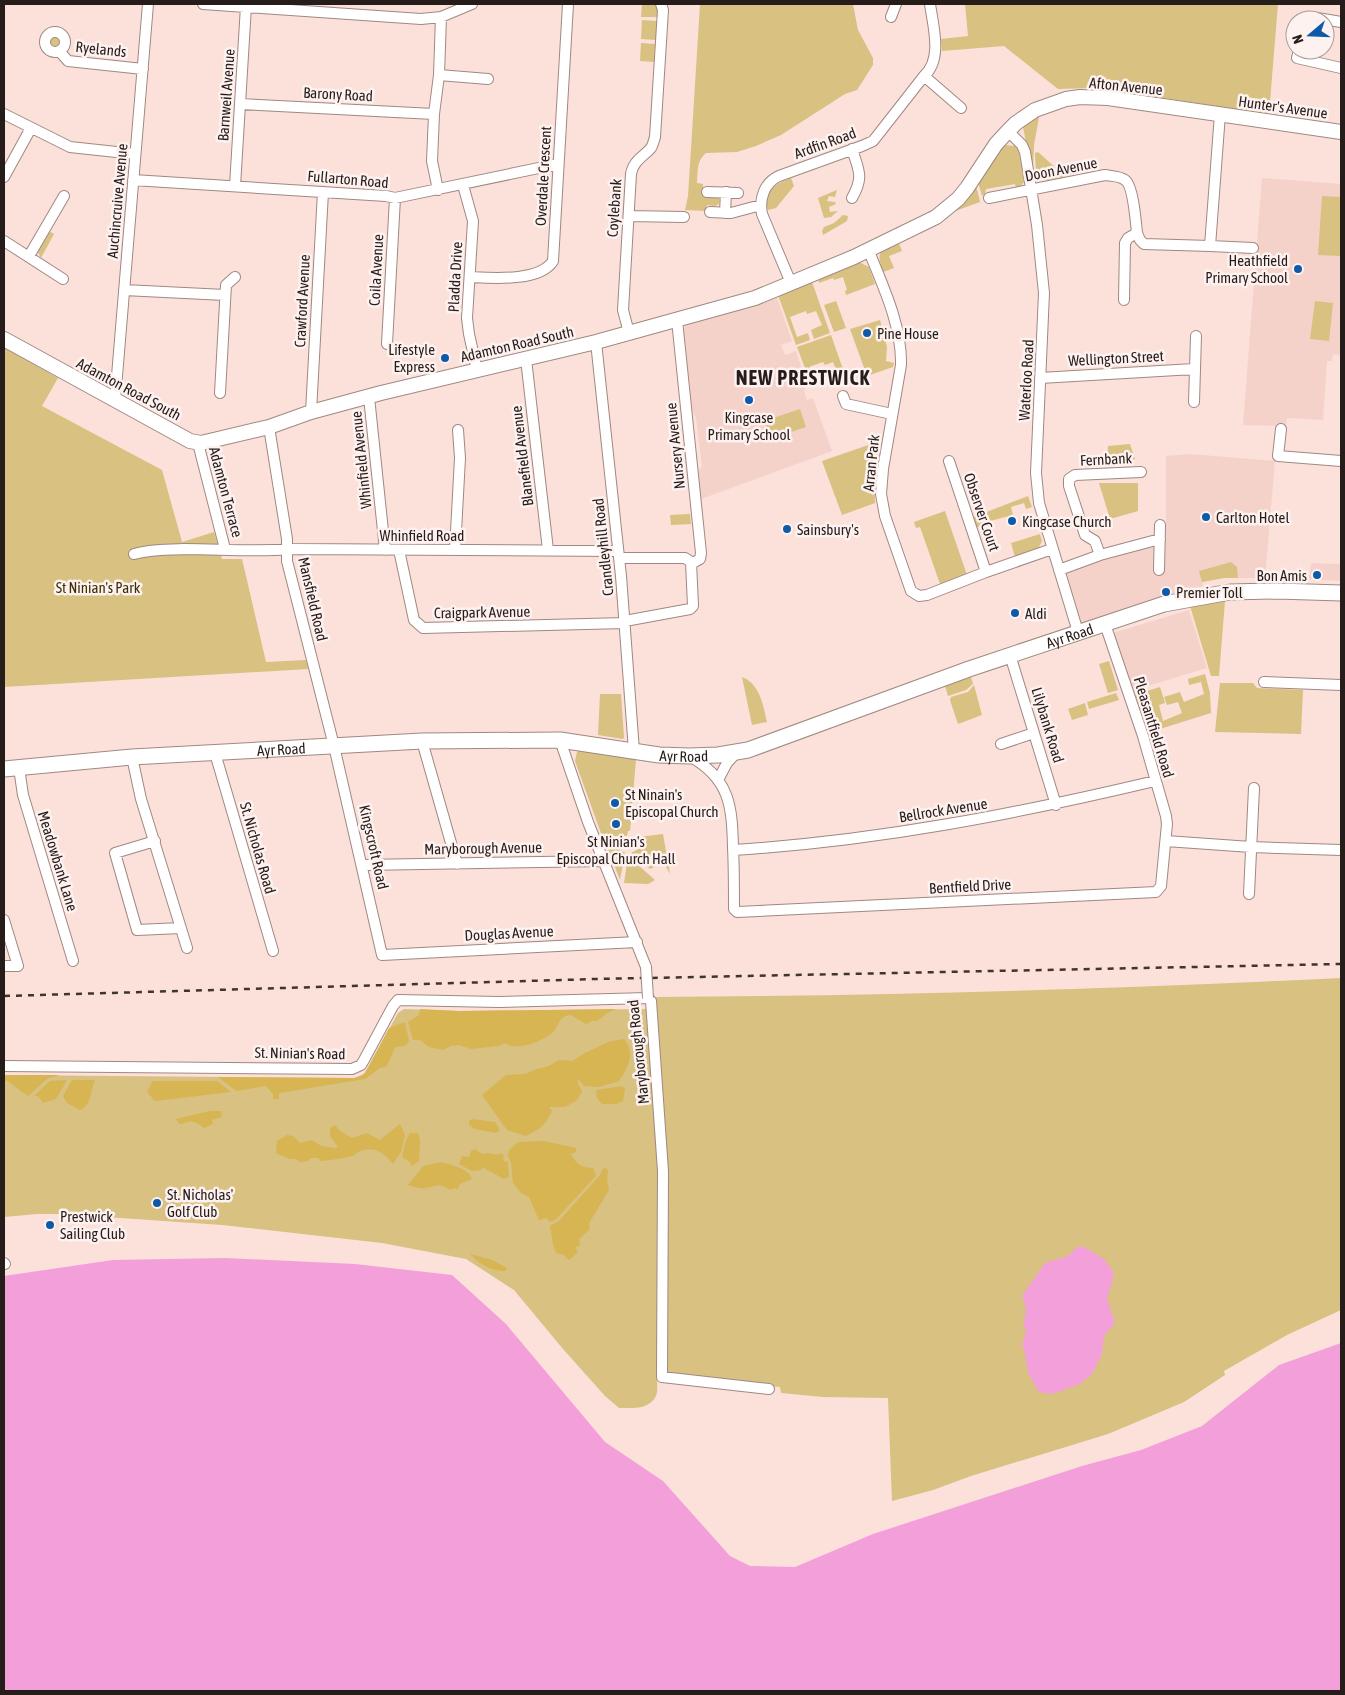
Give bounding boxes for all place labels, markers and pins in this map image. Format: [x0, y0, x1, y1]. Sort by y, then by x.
place label: Heathfield Primary School [1205, 252, 1288, 286]
marker: Heathfield Primary School [1292, 263, 1304, 275]
place label: Pine House [877, 325, 939, 342]
marker: Pine House [861, 327, 873, 339]
place label: Lifestyle Express [388, 341, 435, 375]
marker: Lifestyle Express [439, 352, 451, 364]
marker: Kingcase Primary School [743, 394, 755, 406]
place label: Kingcase Primary School [708, 409, 790, 443]
place label: Carlton Hotel [1216, 509, 1289, 526]
marker: Carlton Hotel [1200, 511, 1212, 523]
place label: Kingcase Church [1022, 513, 1111, 530]
marker: Kingcase Church [1006, 515, 1018, 527]
place label: Sainsbury's [797, 521, 859, 538]
marker: Sainsbury's [781, 523, 793, 535]
place label: Bon Amis [1257, 567, 1307, 584]
marker: Bon Amis [1311, 569, 1323, 581]
place label: Premier Toll [1176, 584, 1243, 601]
marker: Premier Toll [1160, 586, 1172, 598]
place label: Aldi [1025, 605, 1047, 622]
marker: Aldi [1009, 607, 1021, 619]
place label: St Ninain's Episcopal Church [625, 786, 718, 820]
marker: St Ninain's Episcopal Church [609, 797, 621, 809]
marker: St Ninian's Episcopal Church Hall [610, 818, 622, 830]
place label: St Ninian's Episcopal Church Hall [556, 833, 676, 867]
place label: St. Nicholas' Golf Club [167, 1186, 233, 1220]
marker: St. Nicholas' Golf Club [151, 1197, 163, 1209]
place label: Prestwick Sailing Club [60, 1208, 125, 1242]
marker: Prestwick Sailing Club [44, 1219, 56, 1231]

